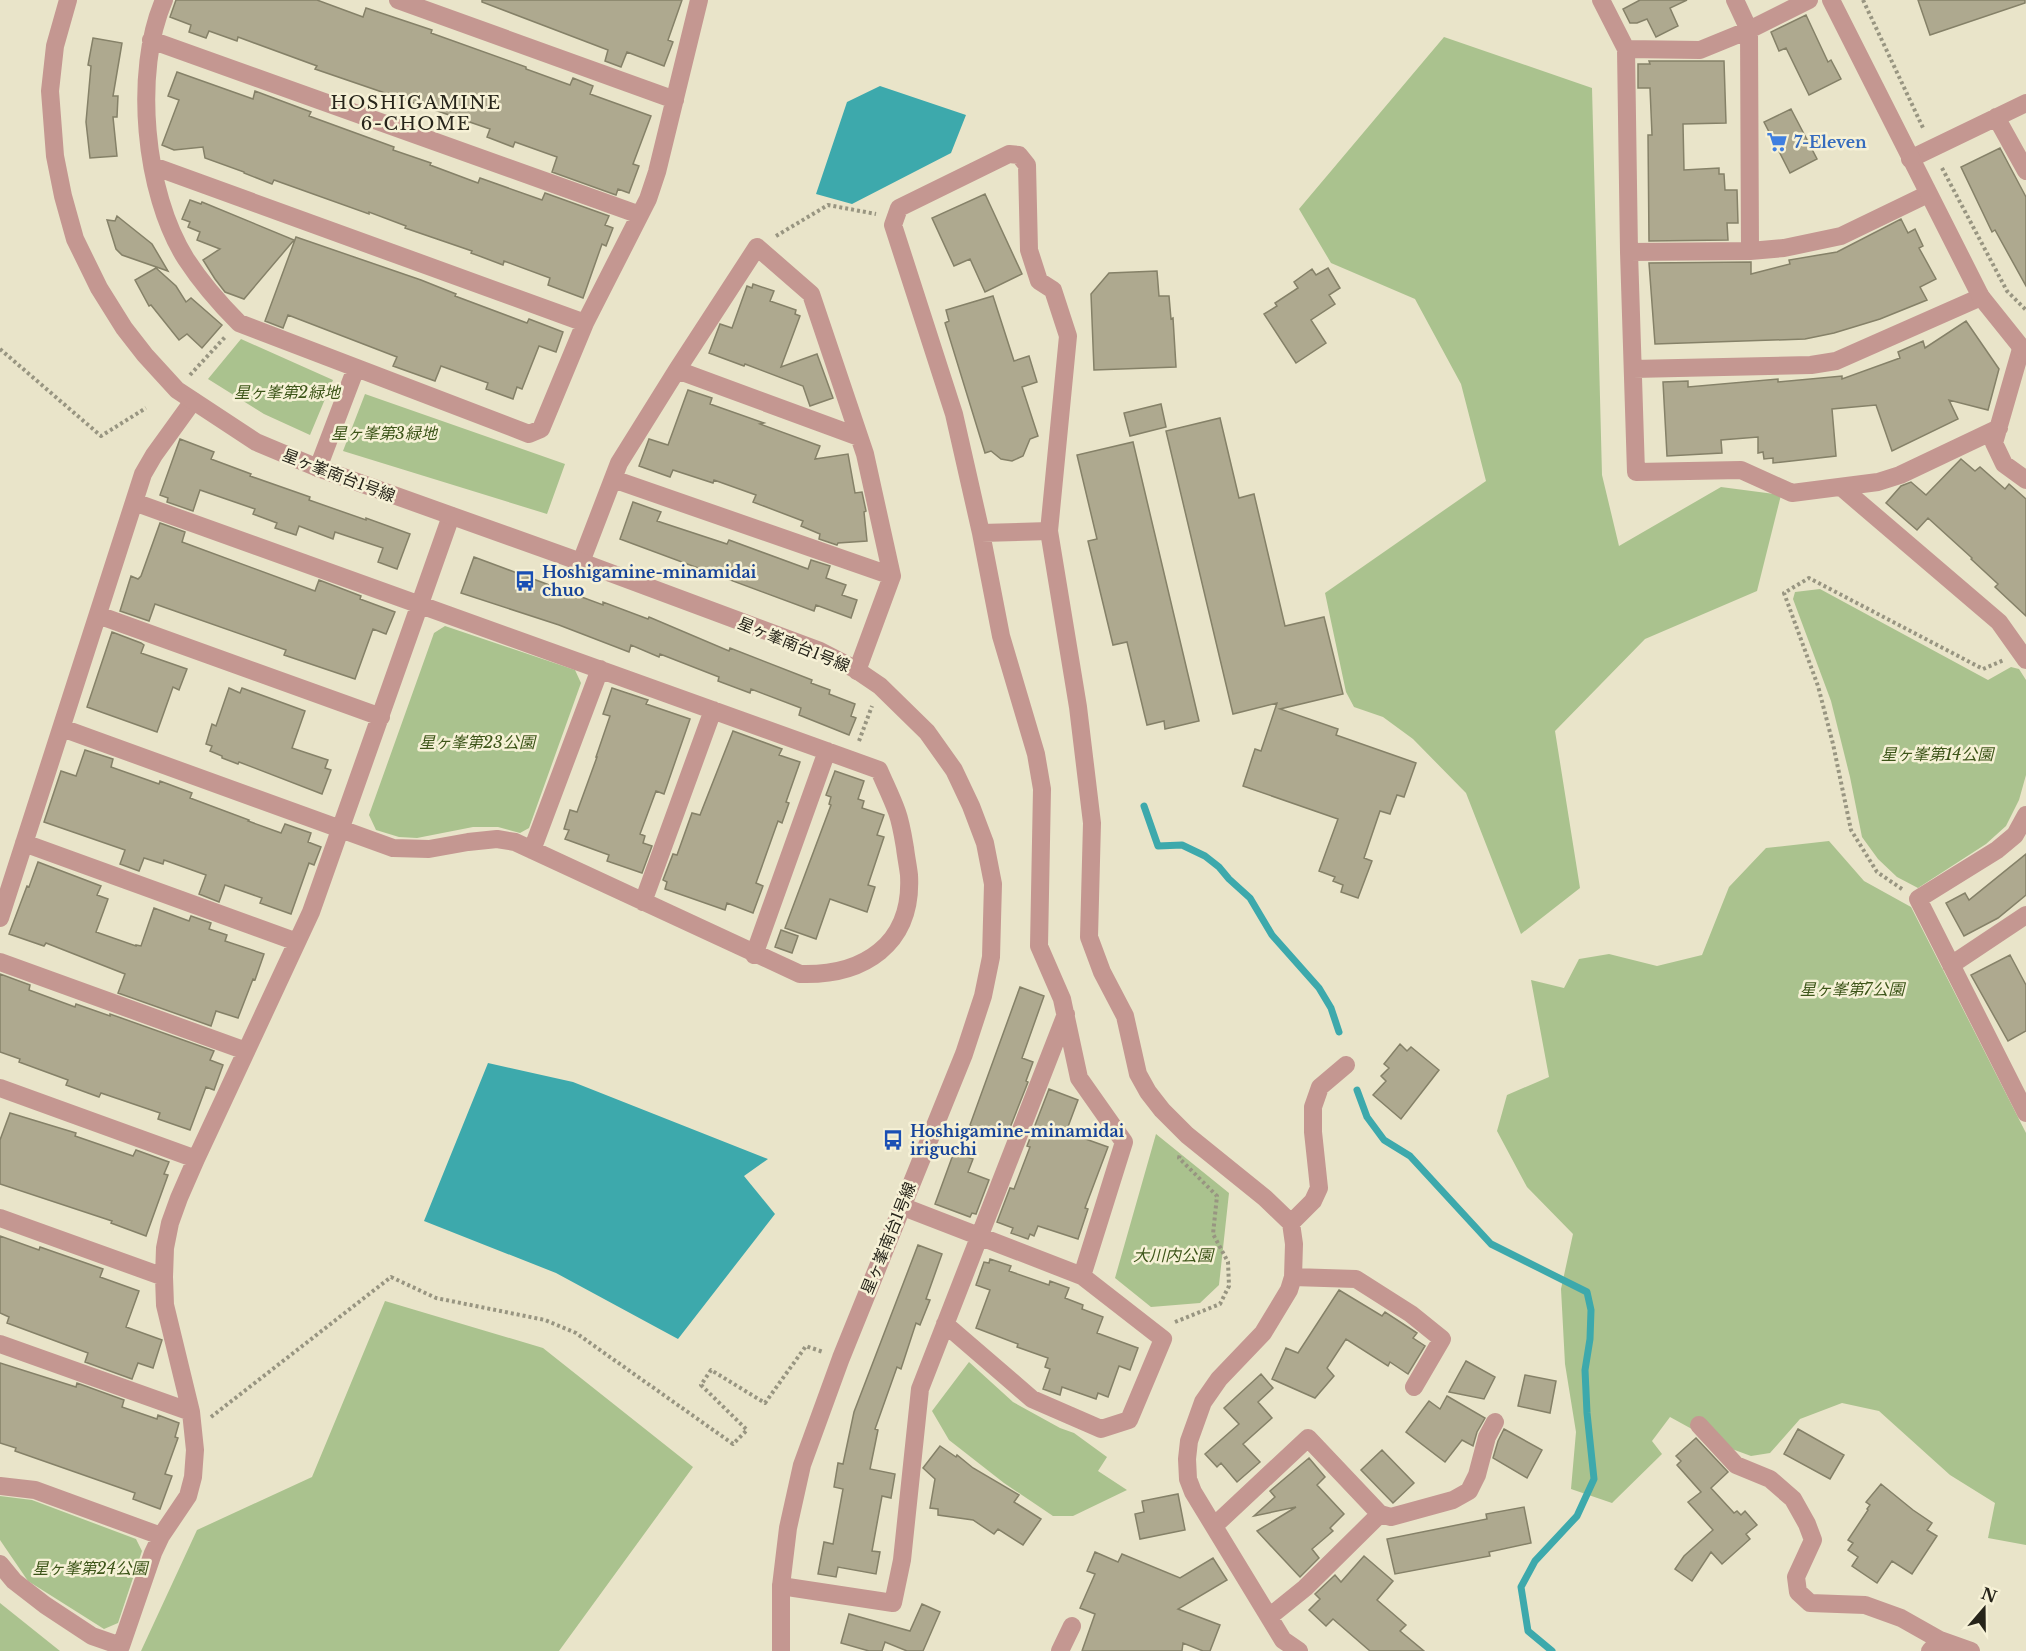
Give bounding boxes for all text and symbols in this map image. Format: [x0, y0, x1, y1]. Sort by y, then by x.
district label: HOSHIGAMINE 6-CHOME [330, 92, 502, 135]
supermarket icon: 7-Eleven [1765, 130, 1789, 154]
place label: 7-Eleven [1794, 132, 1867, 152]
park label: 星ヶ峯第2緑地 [234, 382, 342, 402]
park label: 星ヶ峯第3緑地 [331, 423, 439, 443]
street label: 星ヶ峯南台1号線 [280, 444, 398, 506]
place label: Hoshigamine-minamidai chuo [542, 562, 757, 600]
bus stop icon: Hoshigamine-minamidai chuo [513, 569, 537, 593]
street label: 星ヶ峯南台1号線 [735, 612, 853, 676]
park label: 星ヶ峯第23公園 [419, 732, 537, 752]
park label: 星ヶ峯第14公園 [1881, 744, 1995, 764]
park label: 星ヶ峯第7公園 [1800, 979, 1906, 999]
place label: Hoshigamine-minamidai iriguchi [910, 1121, 1125, 1159]
bus stop icon: Hoshigamine-minamidai iriguchi [881, 1128, 905, 1152]
street label: 星ヶ峯南台1号線 [856, 1179, 920, 1297]
park label: 大川内公園 [1133, 1245, 1215, 1265]
park label: 星ヶ峯第24公園 [32, 1558, 150, 1578]
north arrow [1954, 1579, 2014, 1639]
text: N [1979, 1583, 2000, 1607]

